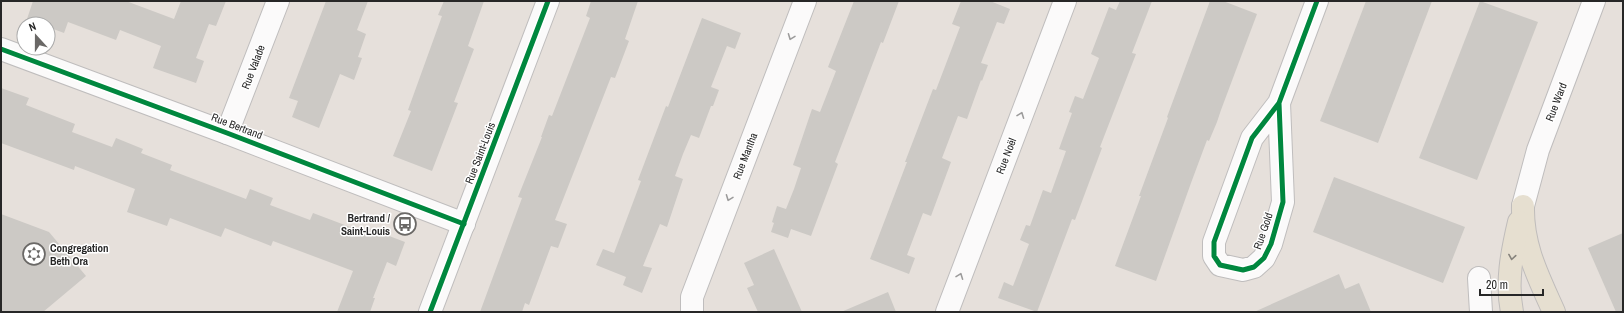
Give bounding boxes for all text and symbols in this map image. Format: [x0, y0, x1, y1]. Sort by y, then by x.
north arrow [16, 16, 56, 56]
text: N [27, 19, 38, 34]
one-way arrow [787, 34, 795, 41]
street label: Rue Valade [238, 43, 268, 91]
street label: Rue Ward [1542, 81, 1570, 123]
street label: Rue Bertrand [209, 110, 265, 142]
one-way arrow [1017, 111, 1025, 118]
street label: Rue Saint-Louis [462, 120, 498, 186]
street label: Rue Mantha [730, 131, 760, 181]
street label: Rue Noël [993, 136, 1019, 176]
one-way arrow [726, 195, 734, 202]
place label: Bertrand / Saint-Louis [341, 211, 390, 238]
bus stop icon: Bertrand / Saint-Louis [392, 211, 418, 237]
street label: Rue Gold [1250, 211, 1276, 251]
synagogue icon: Congregation Beth Ora [21, 241, 47, 267]
place label: Congregation Beth Ora [50, 241, 109, 268]
one-way arrow [1508, 254, 1517, 260]
scale bar [1480, 271, 1543, 297]
one-way arrow [956, 272, 964, 279]
text: 20 m [1486, 277, 1508, 293]

